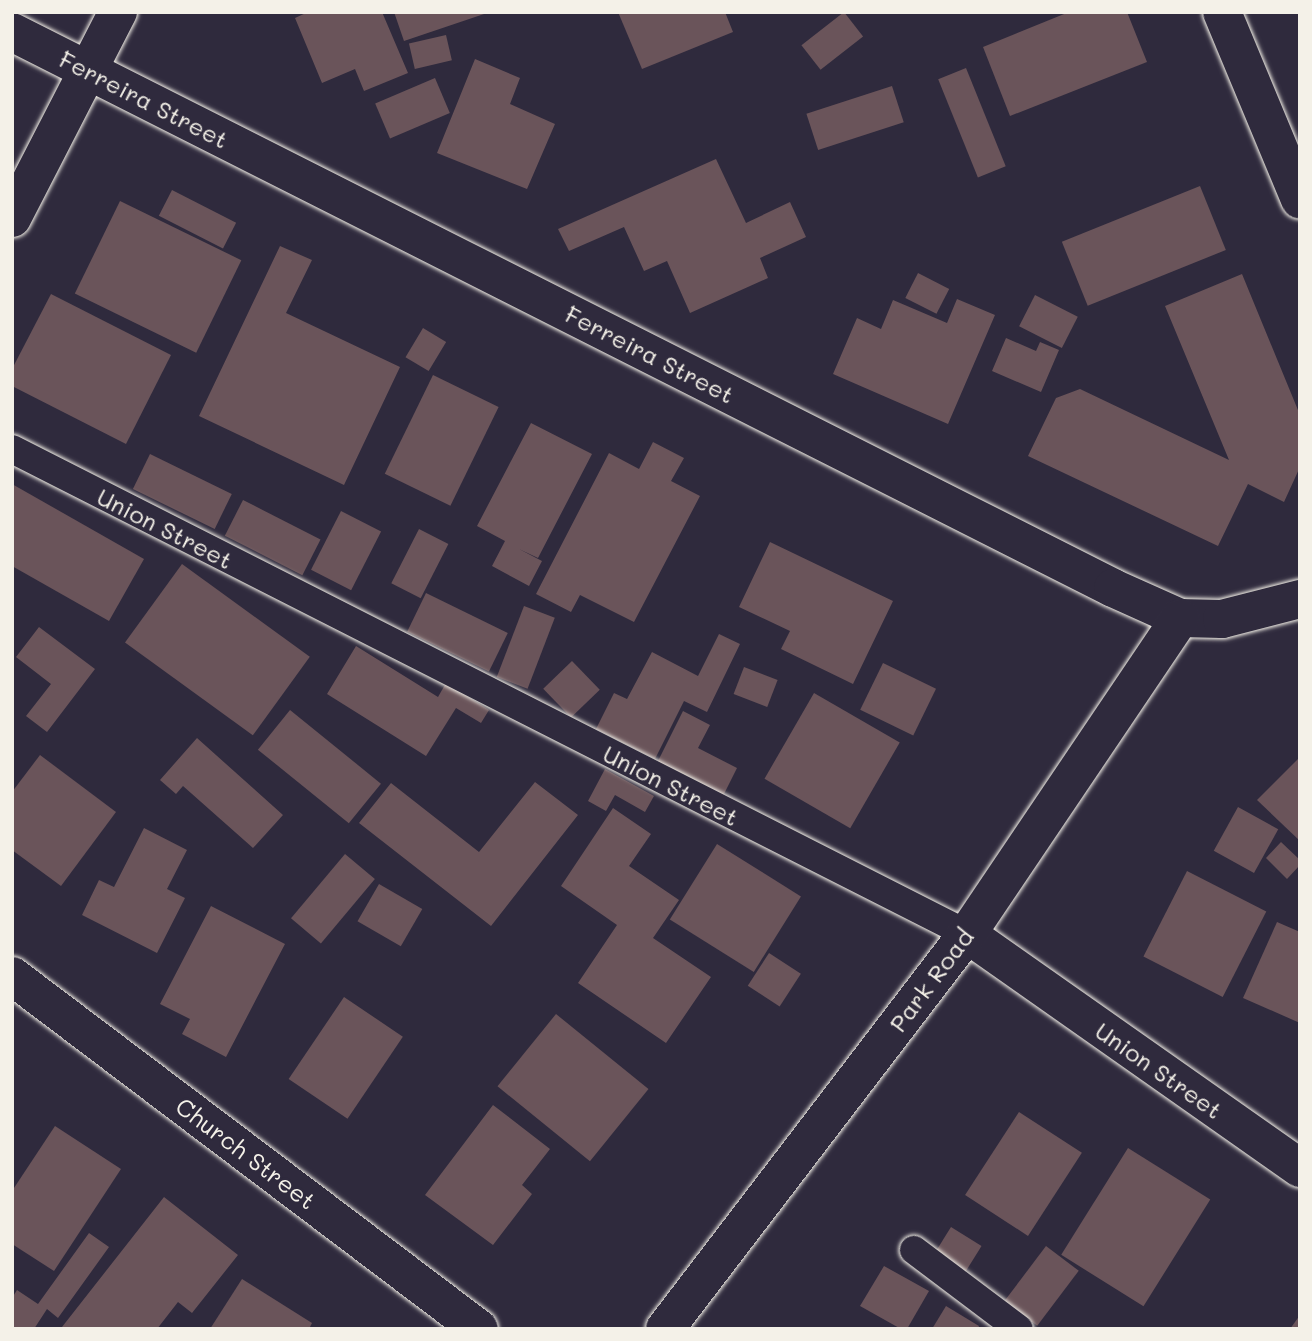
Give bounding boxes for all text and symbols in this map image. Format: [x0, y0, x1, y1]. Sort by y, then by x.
street label: Ferreira Street [55, 44, 233, 154]
street label: Ferreira Street [561, 299, 739, 409]
street label: Union Street [92, 482, 238, 574]
street label: Union Street [598, 739, 744, 831]
street label: Park Road [883, 923, 979, 1037]
street label: Union Street [1090, 1016, 1228, 1124]
street label: Church Street [170, 1091, 322, 1215]

